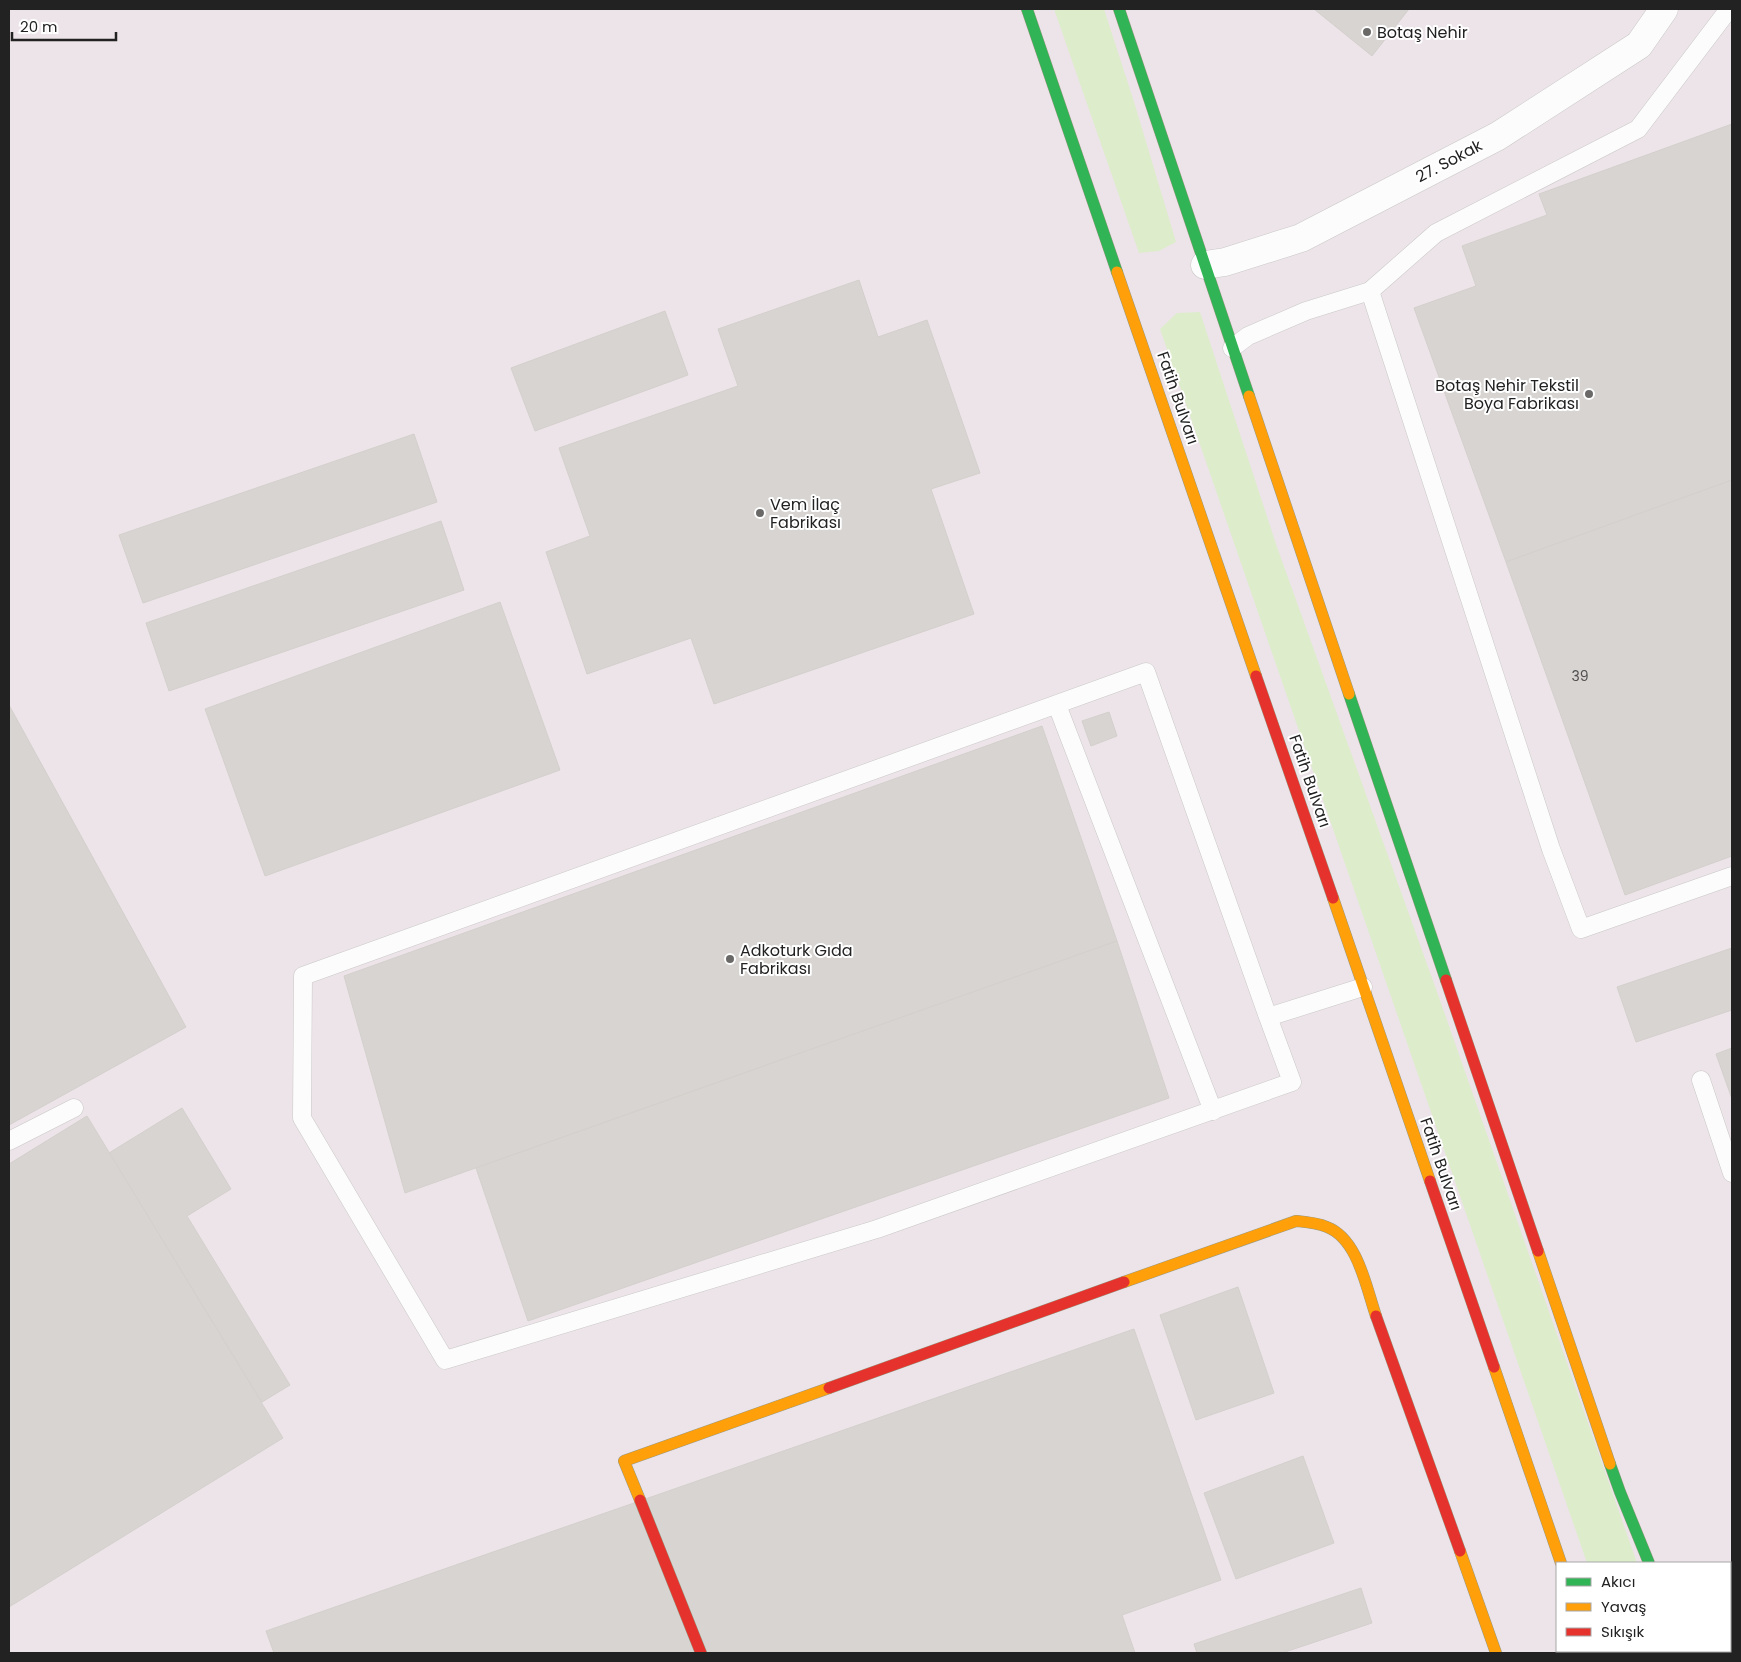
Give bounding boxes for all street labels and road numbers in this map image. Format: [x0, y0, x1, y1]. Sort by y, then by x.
street label: 27. Sokak [1412, 133, 1487, 188]
street label: Fatih Bulvarı [1151, 348, 1205, 448]
street label: Fatih Bulvarı [1283, 731, 1337, 831]
street label: Fatih Bulvarı [1414, 1114, 1468, 1214]

